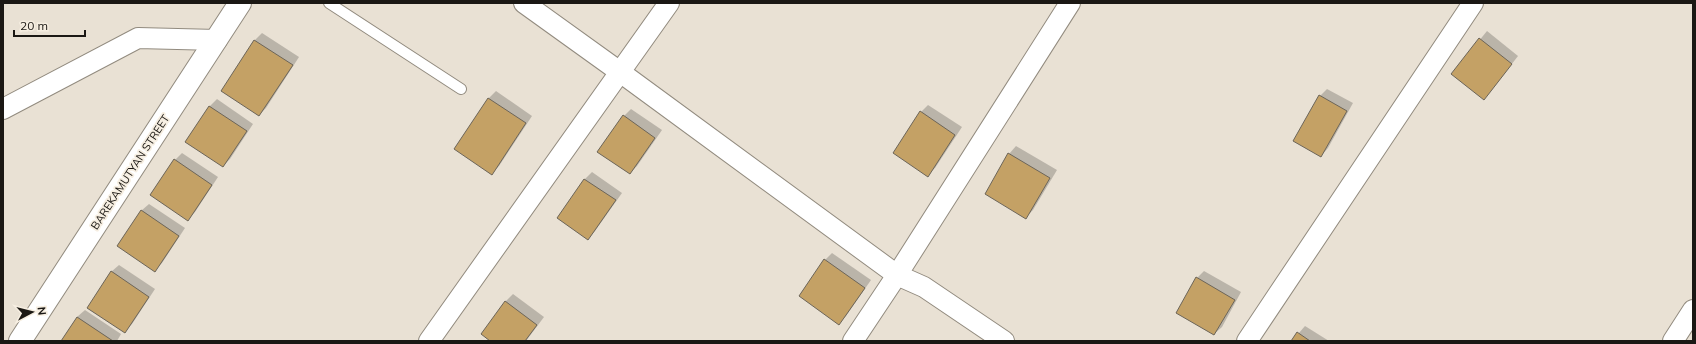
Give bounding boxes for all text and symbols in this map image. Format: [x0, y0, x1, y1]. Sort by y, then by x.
scale bar [14, 12, 85, 38]
text: 20 m [20, 18, 48, 33]
street label: BAREKAMUTYAN STREET [88, 112, 173, 232]
north arrow [12, 292, 52, 332]
text: N [34, 306, 49, 316]

